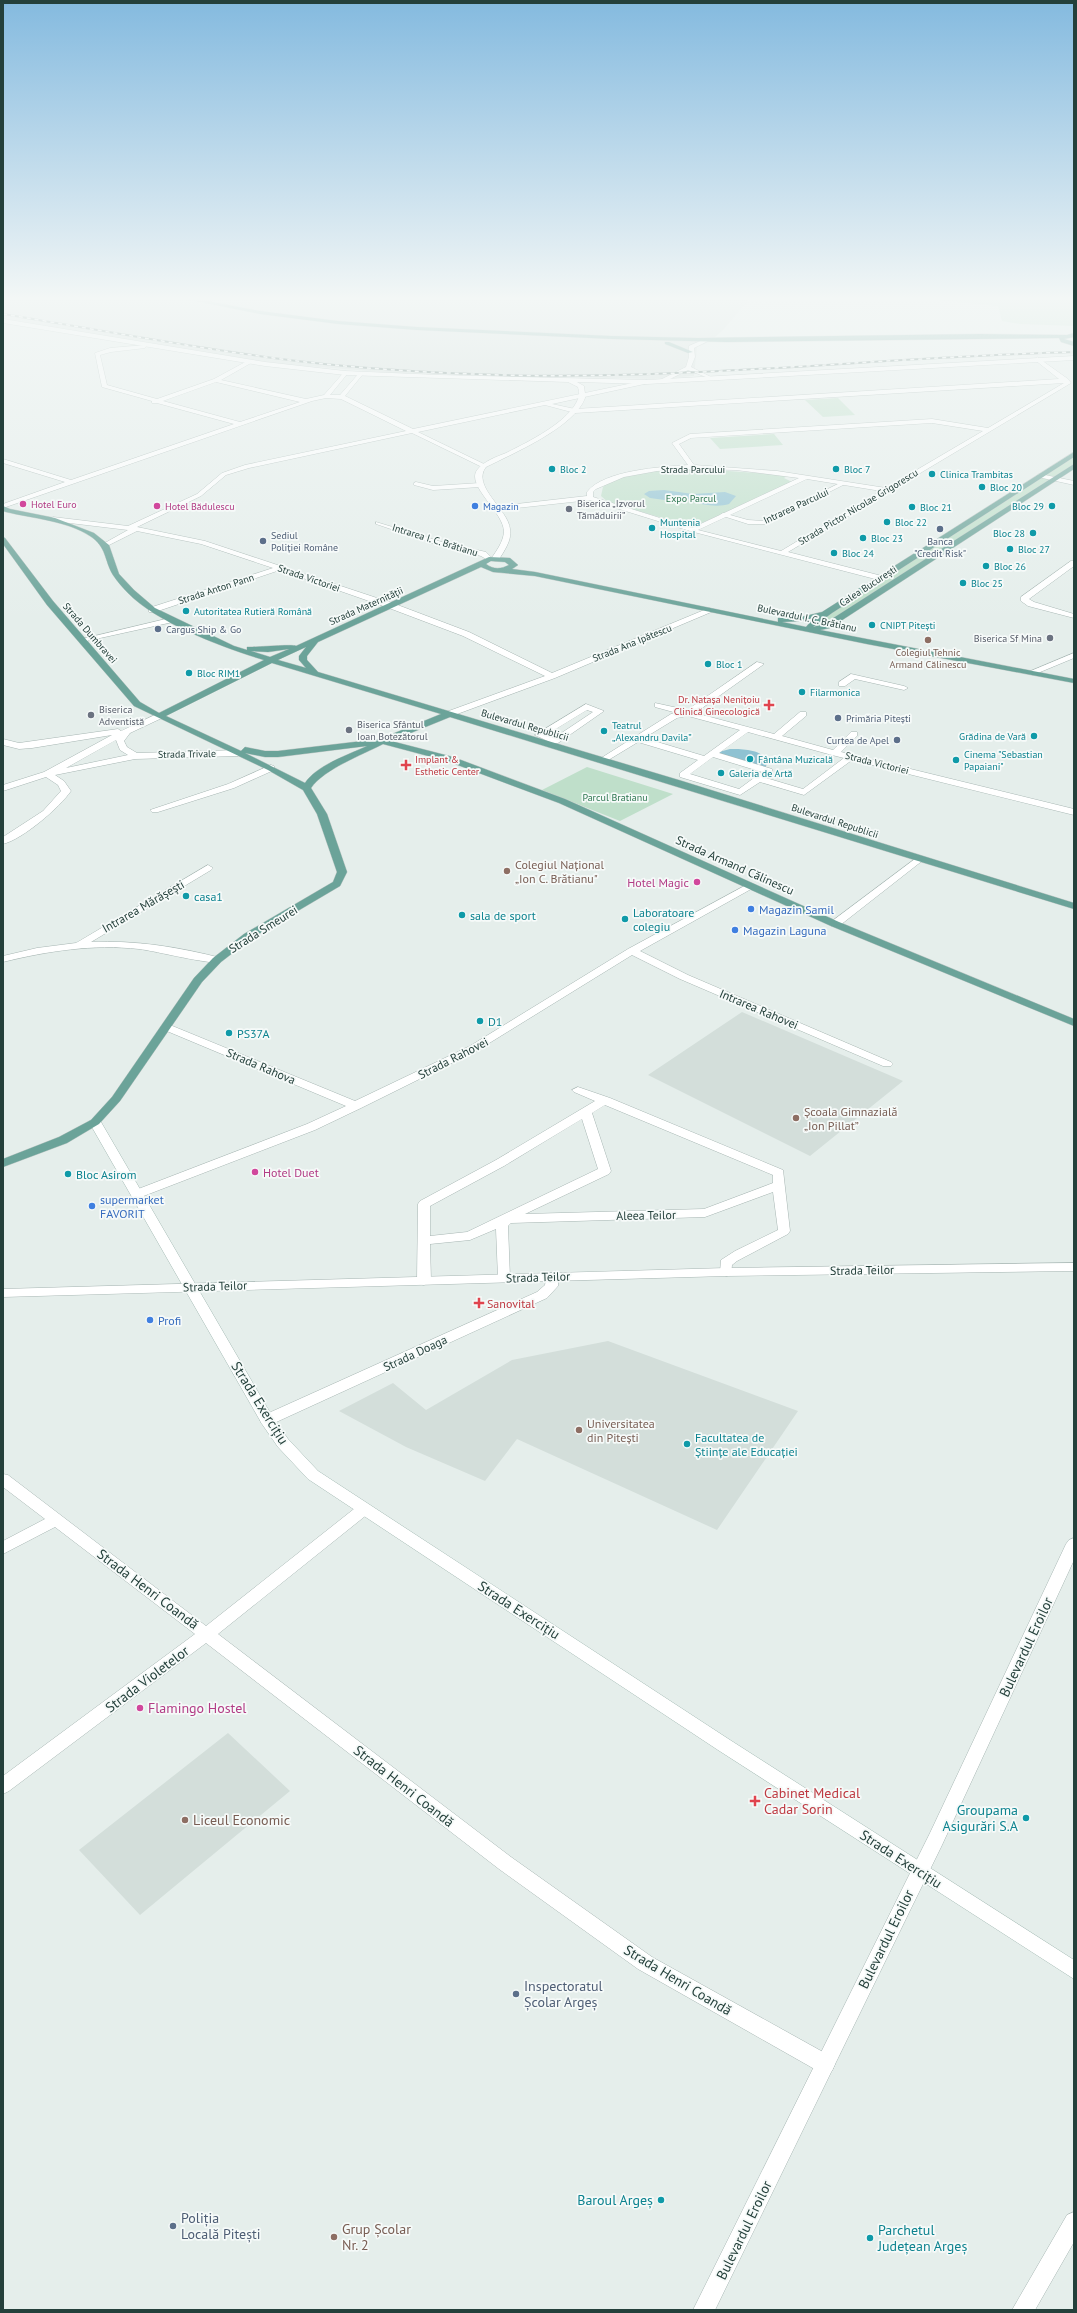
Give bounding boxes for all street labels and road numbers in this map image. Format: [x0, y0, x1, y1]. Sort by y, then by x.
street label: Strada Parcului [661, 463, 725, 476]
street label: Strada Pictor Nicolae Grigorescu [796, 466, 920, 548]
street label: Intrarea Parcului [761, 485, 831, 527]
street label: Intrarea I. C. Brătianu [391, 521, 479, 559]
street label: Strada Victoriei [276, 561, 342, 595]
street label: Calea București [837, 563, 899, 609]
street label: Strada Anton Pann [176, 571, 256, 607]
street label: Strada Maternității [327, 584, 405, 628]
street label: Strada Dumbravei [60, 600, 120, 666]
street label: Bulevardul I. C. Brătianu [756, 601, 858, 635]
street label: Strada Ana Ipătescu [590, 621, 674, 665]
street label: Bulevardul Republicii [480, 706, 570, 744]
street label: Strada Trivale [158, 747, 216, 761]
street label: Strada Victoriei [844, 749, 910, 777]
street label: Bulevardul Republicii [790, 801, 880, 841]
street label: Strada Armand Călinescu [674, 832, 796, 898]
street label: Intrarea Mărășești [99, 876, 187, 936]
street label: Strada Smeurei [226, 902, 300, 956]
street label: Intrarea Rahovei [717, 986, 801, 1032]
street label: Strada Rahovei [415, 1034, 491, 1082]
street label: Strada Rahova [224, 1045, 298, 1087]
street label: Aleea Teilor [616, 1207, 676, 1223]
street label: Strada Teilor [830, 1262, 894, 1278]
street label: Strada Teilor [506, 1268, 570, 1286]
street label: Strada Teilor [183, 1277, 247, 1295]
street label: Strada Doaga [381, 1332, 449, 1374]
street label: Strada Exercițiu [227, 1358, 293, 1448]
street label: Strada Henri Coandă [94, 1545, 202, 1633]
street label: Strada Exercițiu [474, 1577, 564, 1643]
street label: Bulevardul Eroilor [995, 1594, 1057, 1700]
street label: Strada Violetelor [102, 1642, 193, 1716]
street label: Strada Henri Coandă [350, 1741, 458, 1831]
street label: Strada Exercițiu [856, 1826, 946, 1892]
street label: Bulevardul Eroilor [854, 1886, 918, 1991]
street label: Strada Henri Coandă [621, 1941, 735, 2019]
street label: Bulevardul Eroilor [712, 2177, 776, 2282]

